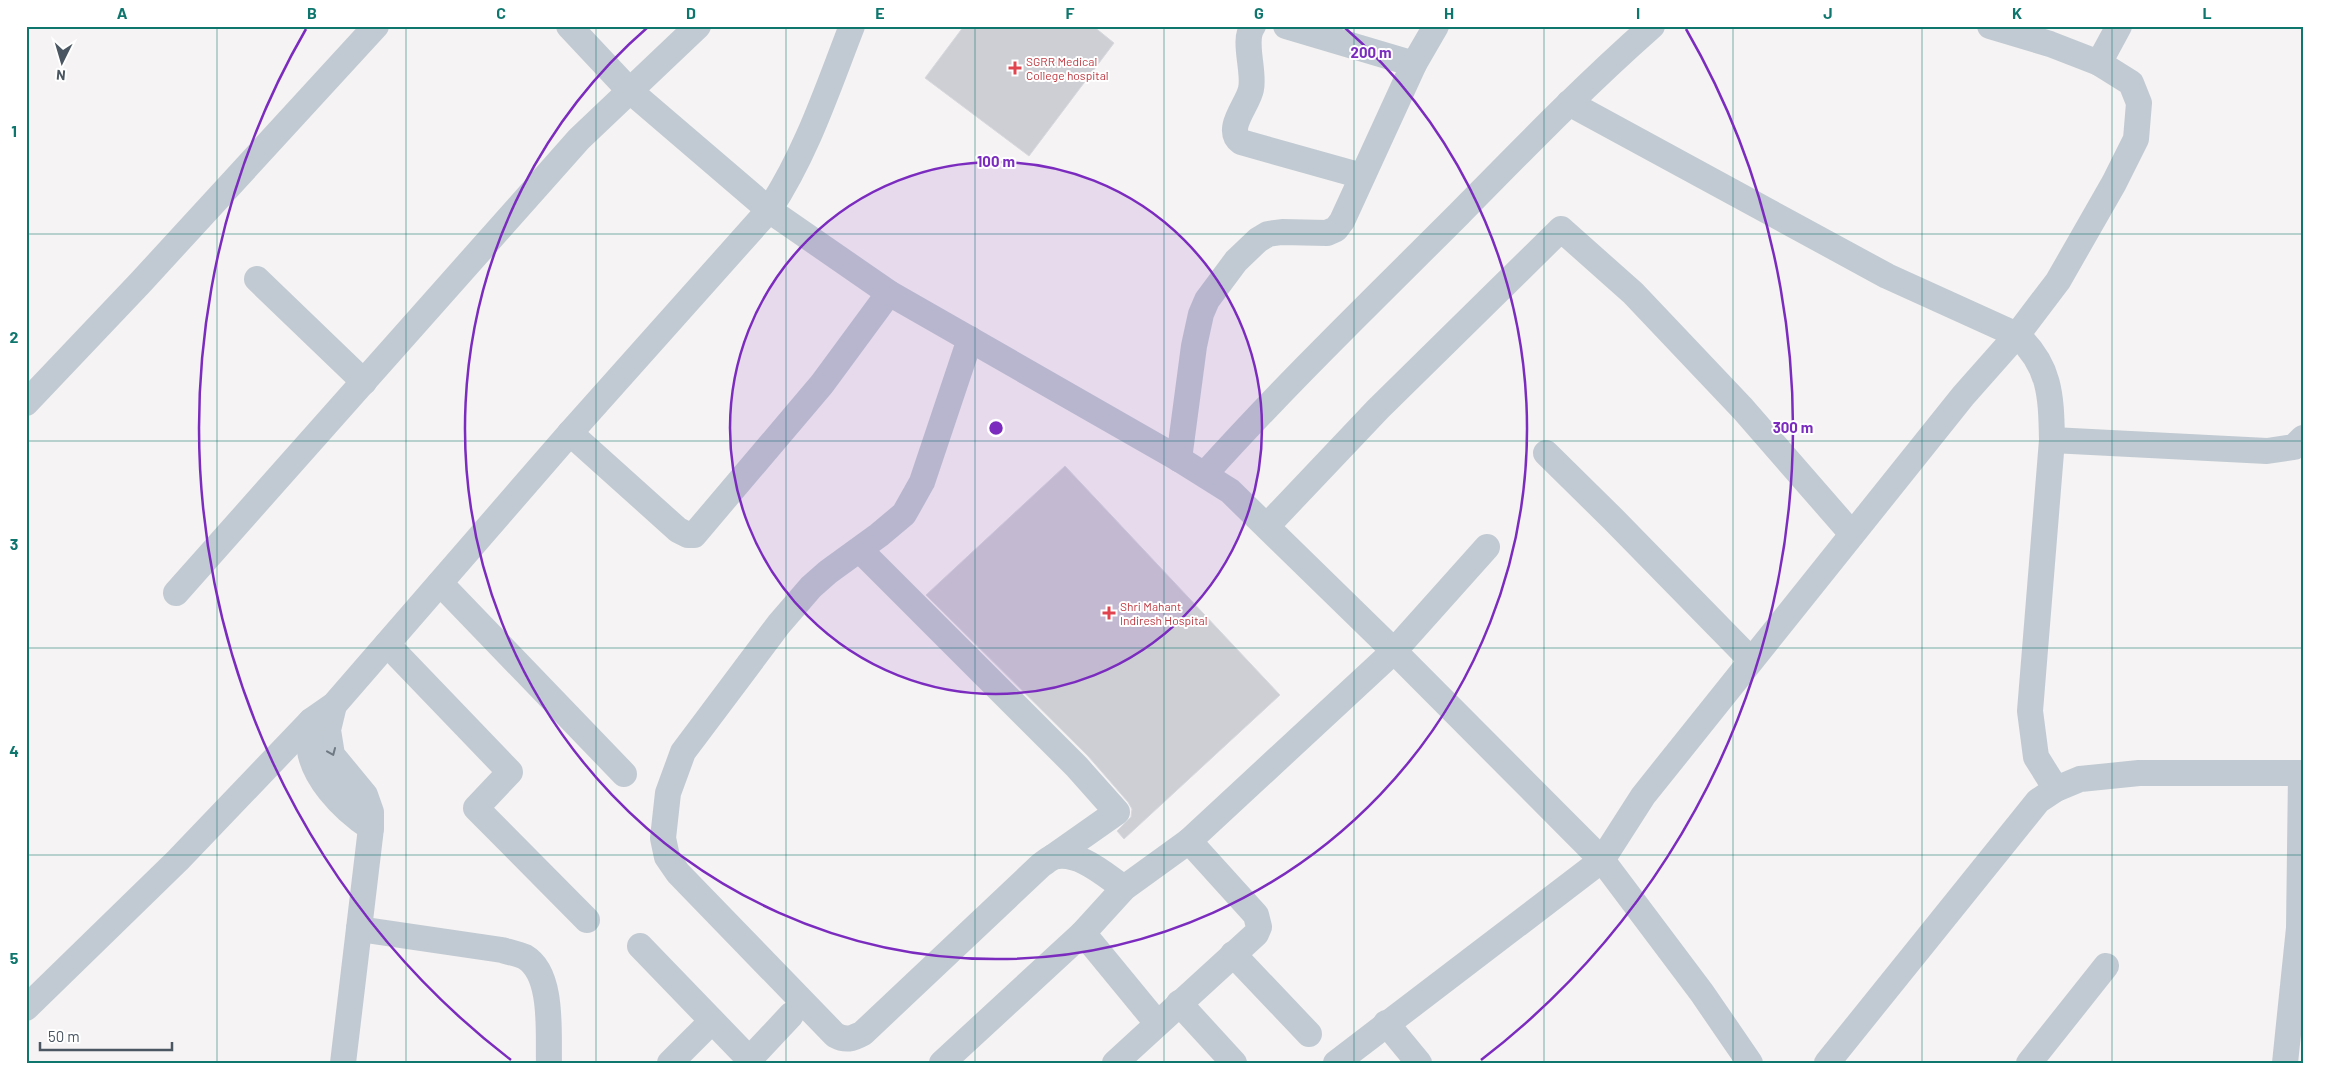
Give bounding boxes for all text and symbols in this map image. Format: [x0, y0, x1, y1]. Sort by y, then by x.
text: A [117, 3, 128, 22]
text: B [307, 3, 317, 22]
text: C [496, 3, 506, 22]
text: D [686, 3, 696, 22]
text: E [875, 3, 885, 22]
text: F [1066, 3, 1075, 22]
text: G [1254, 3, 1264, 22]
text: H [1444, 3, 1454, 22]
text: I [1636, 3, 1640, 22]
text: J [1823, 3, 1833, 22]
text: K [2012, 3, 2022, 22]
text: L [2202, 3, 2212, 22]
north arrow [38, 38, 88, 88]
text: 200 m [1350, 43, 1392, 61]
place label: SGRR Medical College hospital [1026, 54, 1109, 82]
marker: SGRR Medical College hospital [1008, 61, 1022, 75]
text: N [55, 67, 66, 84]
text: 1 [11, 121, 17, 140]
text: 100 m [977, 152, 1015, 170]
text: 2 [10, 327, 19, 346]
text: 300 m [1773, 418, 1813, 436]
centre of rings [987, 419, 1005, 437]
text: 3 [10, 534, 18, 553]
place label: Shri Mahant Indiresh Hospital [1120, 599, 1207, 627]
marker: Shri Mahant Indiresh Hospital [1102, 606, 1116, 620]
text: 4 [9, 741, 19, 760]
one-way arrow [326, 747, 337, 756]
text: 5 [10, 948, 19, 967]
scale bar [40, 1019, 172, 1051]
text: 50 m [48, 1027, 80, 1045]

